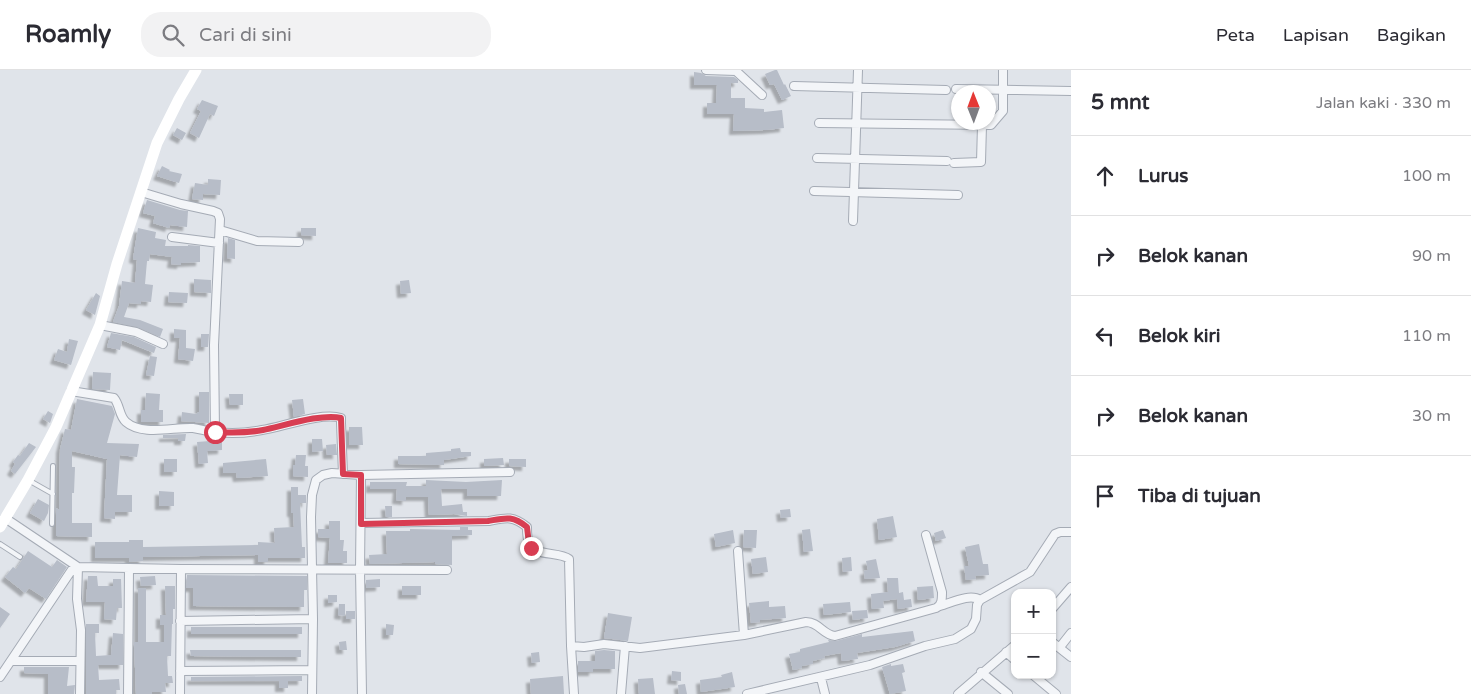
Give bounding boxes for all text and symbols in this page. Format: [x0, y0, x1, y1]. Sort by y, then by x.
search box [141, 12, 491, 57]
text: Roamly [25, 20, 111, 49]
icon: search [159, 21, 187, 49]
text: Cari di sini [199, 24, 292, 46]
text: Peta [1216, 24, 1255, 46]
text: Lapisan [1283, 24, 1349, 46]
text: Bagikan [1377, 24, 1446, 46]
north arrow [951, 85, 996, 130]
text: 5 mnt [1091, 90, 1150, 115]
text: Jalan kaki · 330 m [1316, 93, 1451, 113]
icon: ahead [1091, 162, 1119, 190]
text: Lurus [1138, 165, 1188, 187]
text: 100 m [1402, 166, 1451, 186]
icon: right [1091, 242, 1119, 270]
text: Belok kanan [1138, 245, 1248, 267]
text: 90 m [1412, 246, 1451, 266]
icon: left [1091, 322, 1119, 350]
text: Belok kiri [1138, 325, 1221, 347]
text: 110 m [1402, 326, 1451, 346]
icon: right [1091, 402, 1119, 430]
text: Belok kanan [1138, 405, 1248, 427]
text: 30 m [1412, 406, 1451, 426]
route start [204, 421, 227, 444]
icon: arrive [1091, 482, 1119, 510]
text: Tiba di tujuan [1138, 485, 1261, 507]
route end [520, 537, 543, 560]
map controls [1011, 589, 1056, 679]
button: + [1011, 589, 1056, 634]
button: − [1011, 634, 1056, 679]

